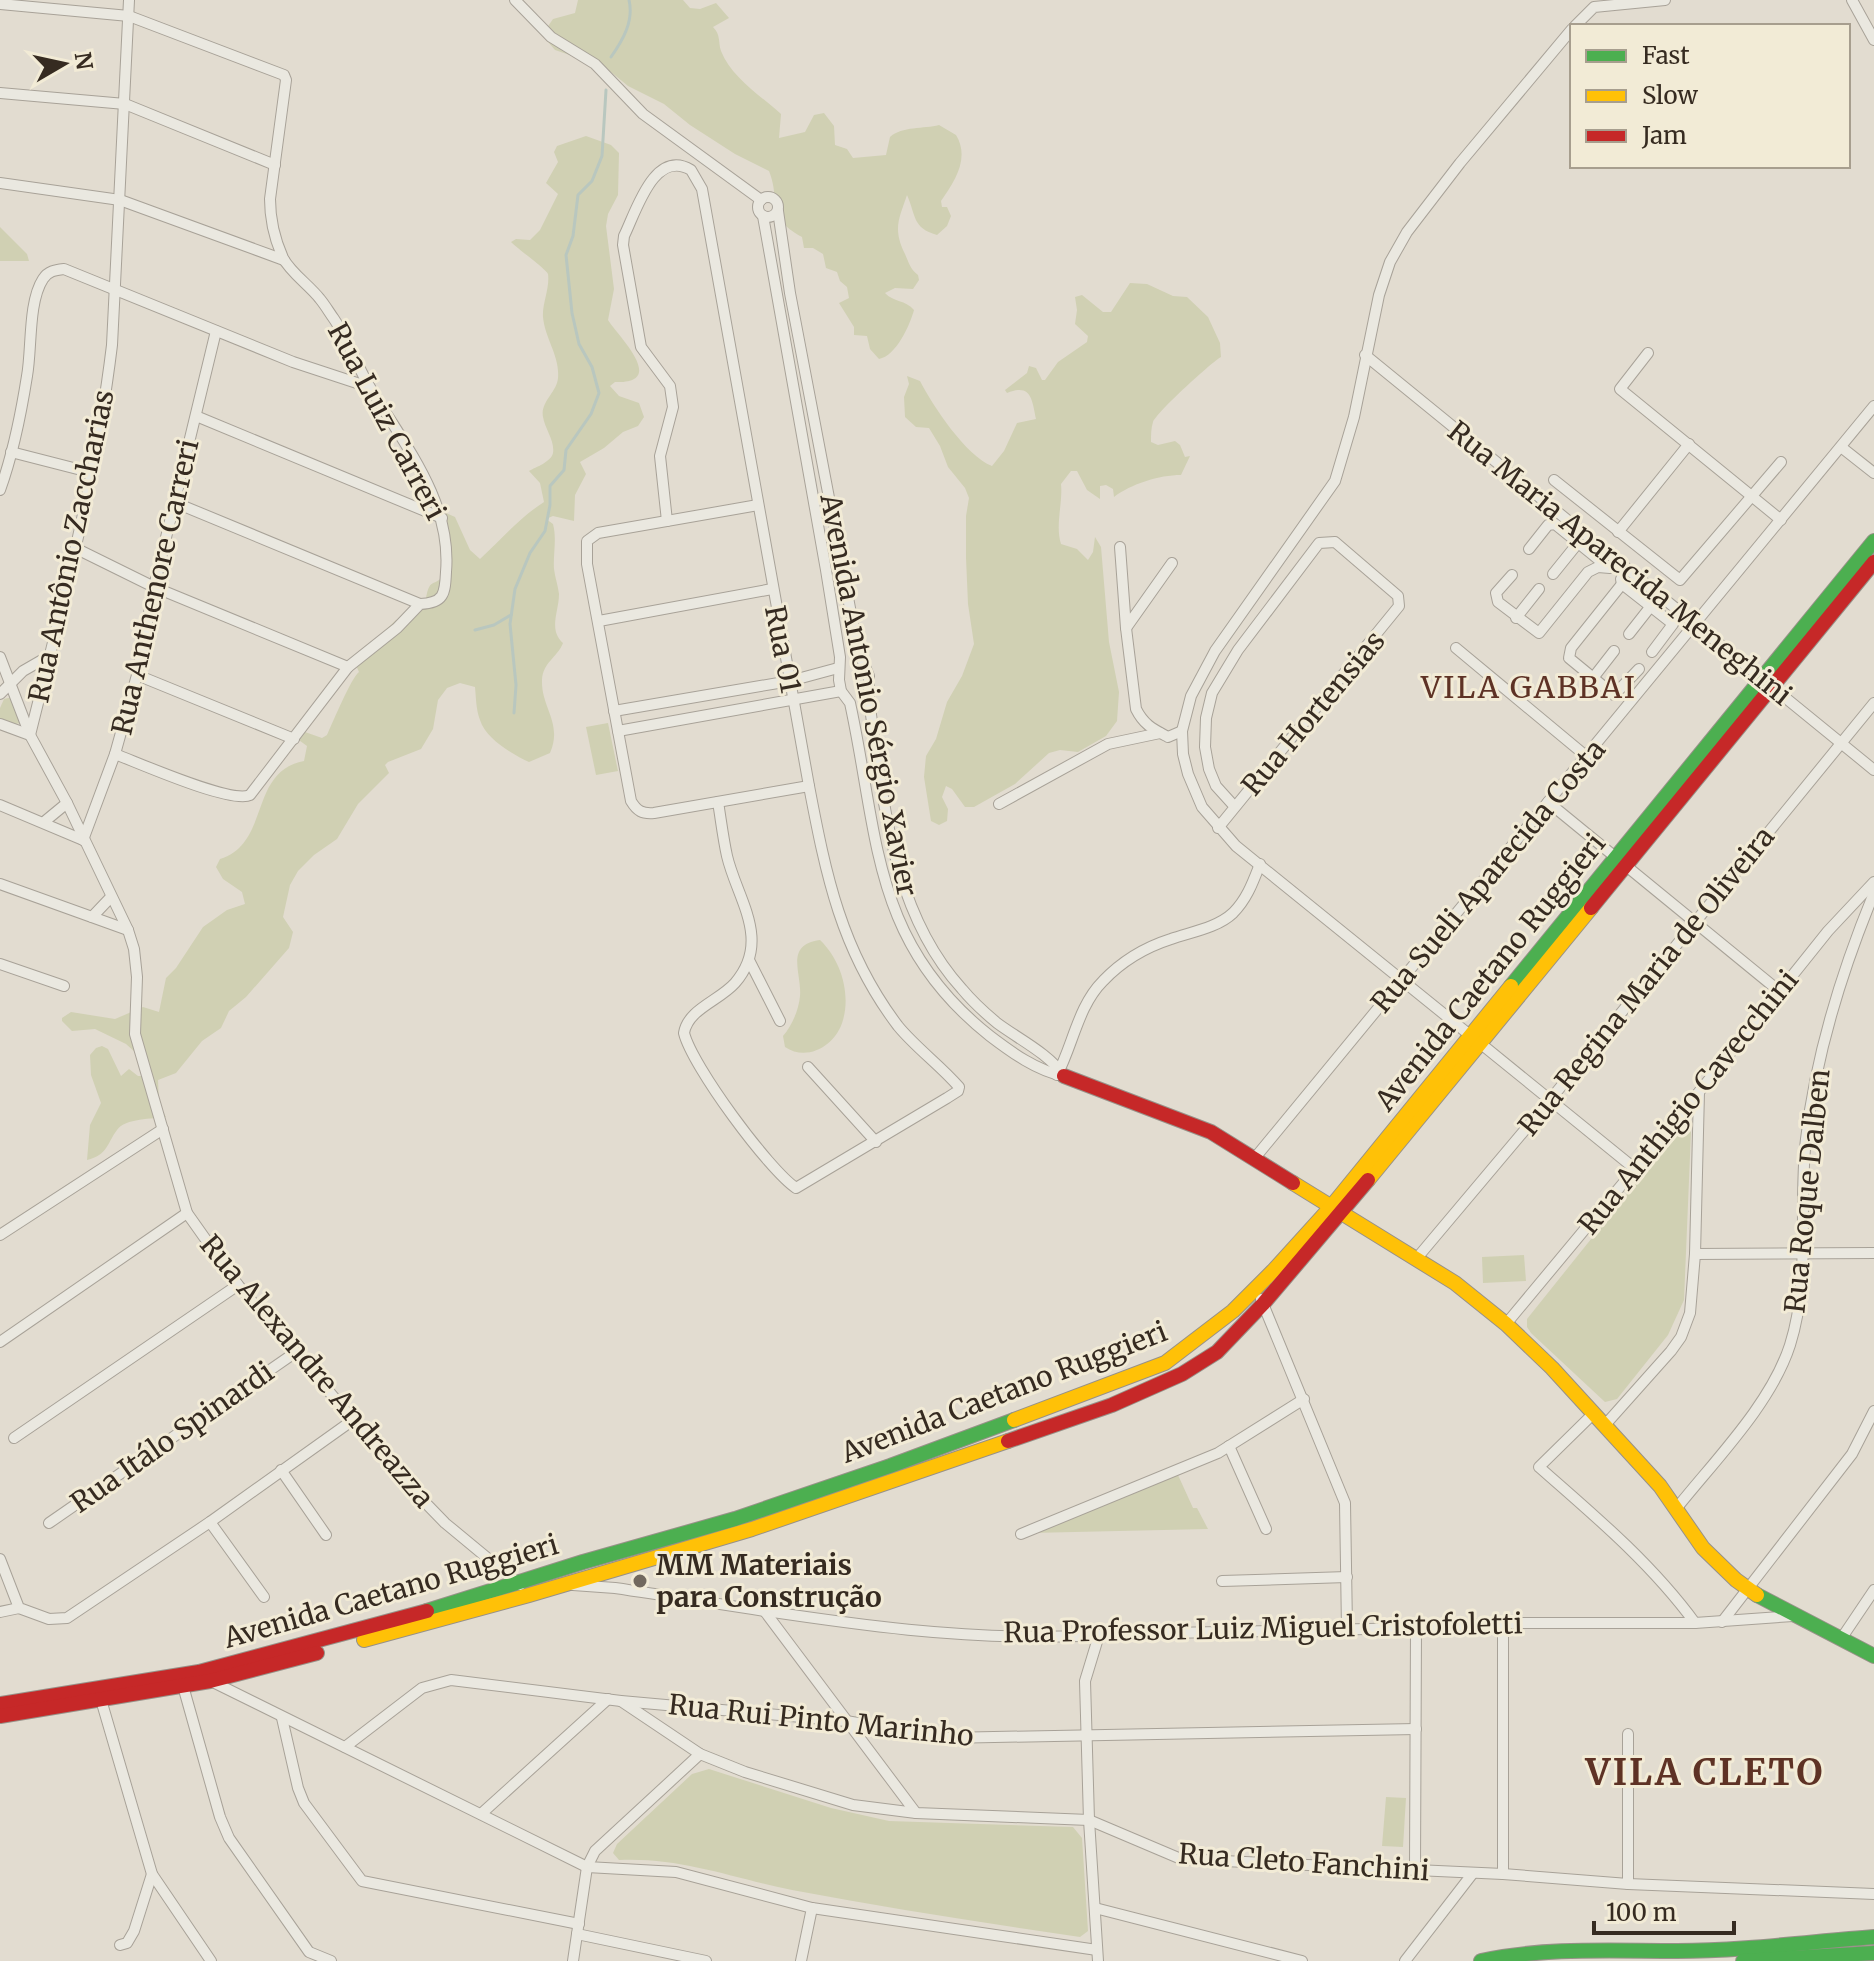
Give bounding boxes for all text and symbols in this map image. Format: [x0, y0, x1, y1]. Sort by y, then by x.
north arrow [24, 24, 104, 104]
legend [1570, 24, 1850, 168]
text: Fast [1642, 40, 1690, 71]
text: N [69, 50, 99, 72]
text: Slow [1642, 80, 1698, 111]
text: Jam [1641, 120, 1687, 151]
street label: Rua Luiz Carreri [320, 316, 454, 526]
street label: Rua Antônio Zaccharias [20, 386, 122, 706]
street label: Rua Maria Aparecida Meneghini [1441, 413, 1799, 713]
street label: Rua Anthenore Carreri [103, 436, 207, 738]
street label: Avenida Antonio Sérgio Xavier [812, 490, 926, 899]
street label: Rua 01 [757, 602, 809, 696]
street label: Rua Hortensias [1234, 623, 1392, 803]
district label: VILA GABBAI [1420, 668, 1637, 706]
street label: Rua Sueli Aparecida Costa [1363, 732, 1613, 1020]
street label: Rua Regina Maria de Oliveira [1510, 819, 1782, 1143]
street label: Avenida Caetano Ruggieri [1366, 826, 1613, 1119]
street label: Rua Anthigio Cavecchini [1570, 962, 1806, 1242]
street label: Rua Roque Dalben [1776, 1067, 1838, 1315]
street label: Rua Alexandre Andreazza [192, 1227, 442, 1515]
street label: Avenida Caetano Ruggieri [835, 1313, 1172, 1471]
street label: Rua Itálo Spinardi [64, 1354, 280, 1520]
street label: Avenida Caetano Ruggieri [219, 1526, 562, 1656]
place label: MM Materiais para Construção [656, 1547, 882, 1615]
marker: MM Materiais para Construção [631, 1572, 649, 1590]
street label: Rua Professor Luiz Miguel Cristofoletti [1003, 1605, 1523, 1651]
street label: Rua Rui Pinto Marinho [667, 1686, 975, 1754]
district label: VILA CLETO [1585, 1750, 1824, 1795]
street label: Rua Cleto Fanchini [1177, 1835, 1431, 1889]
scale bar [1594, 1885, 1734, 1935]
text: 100 m [1606, 1897, 1677, 1928]

